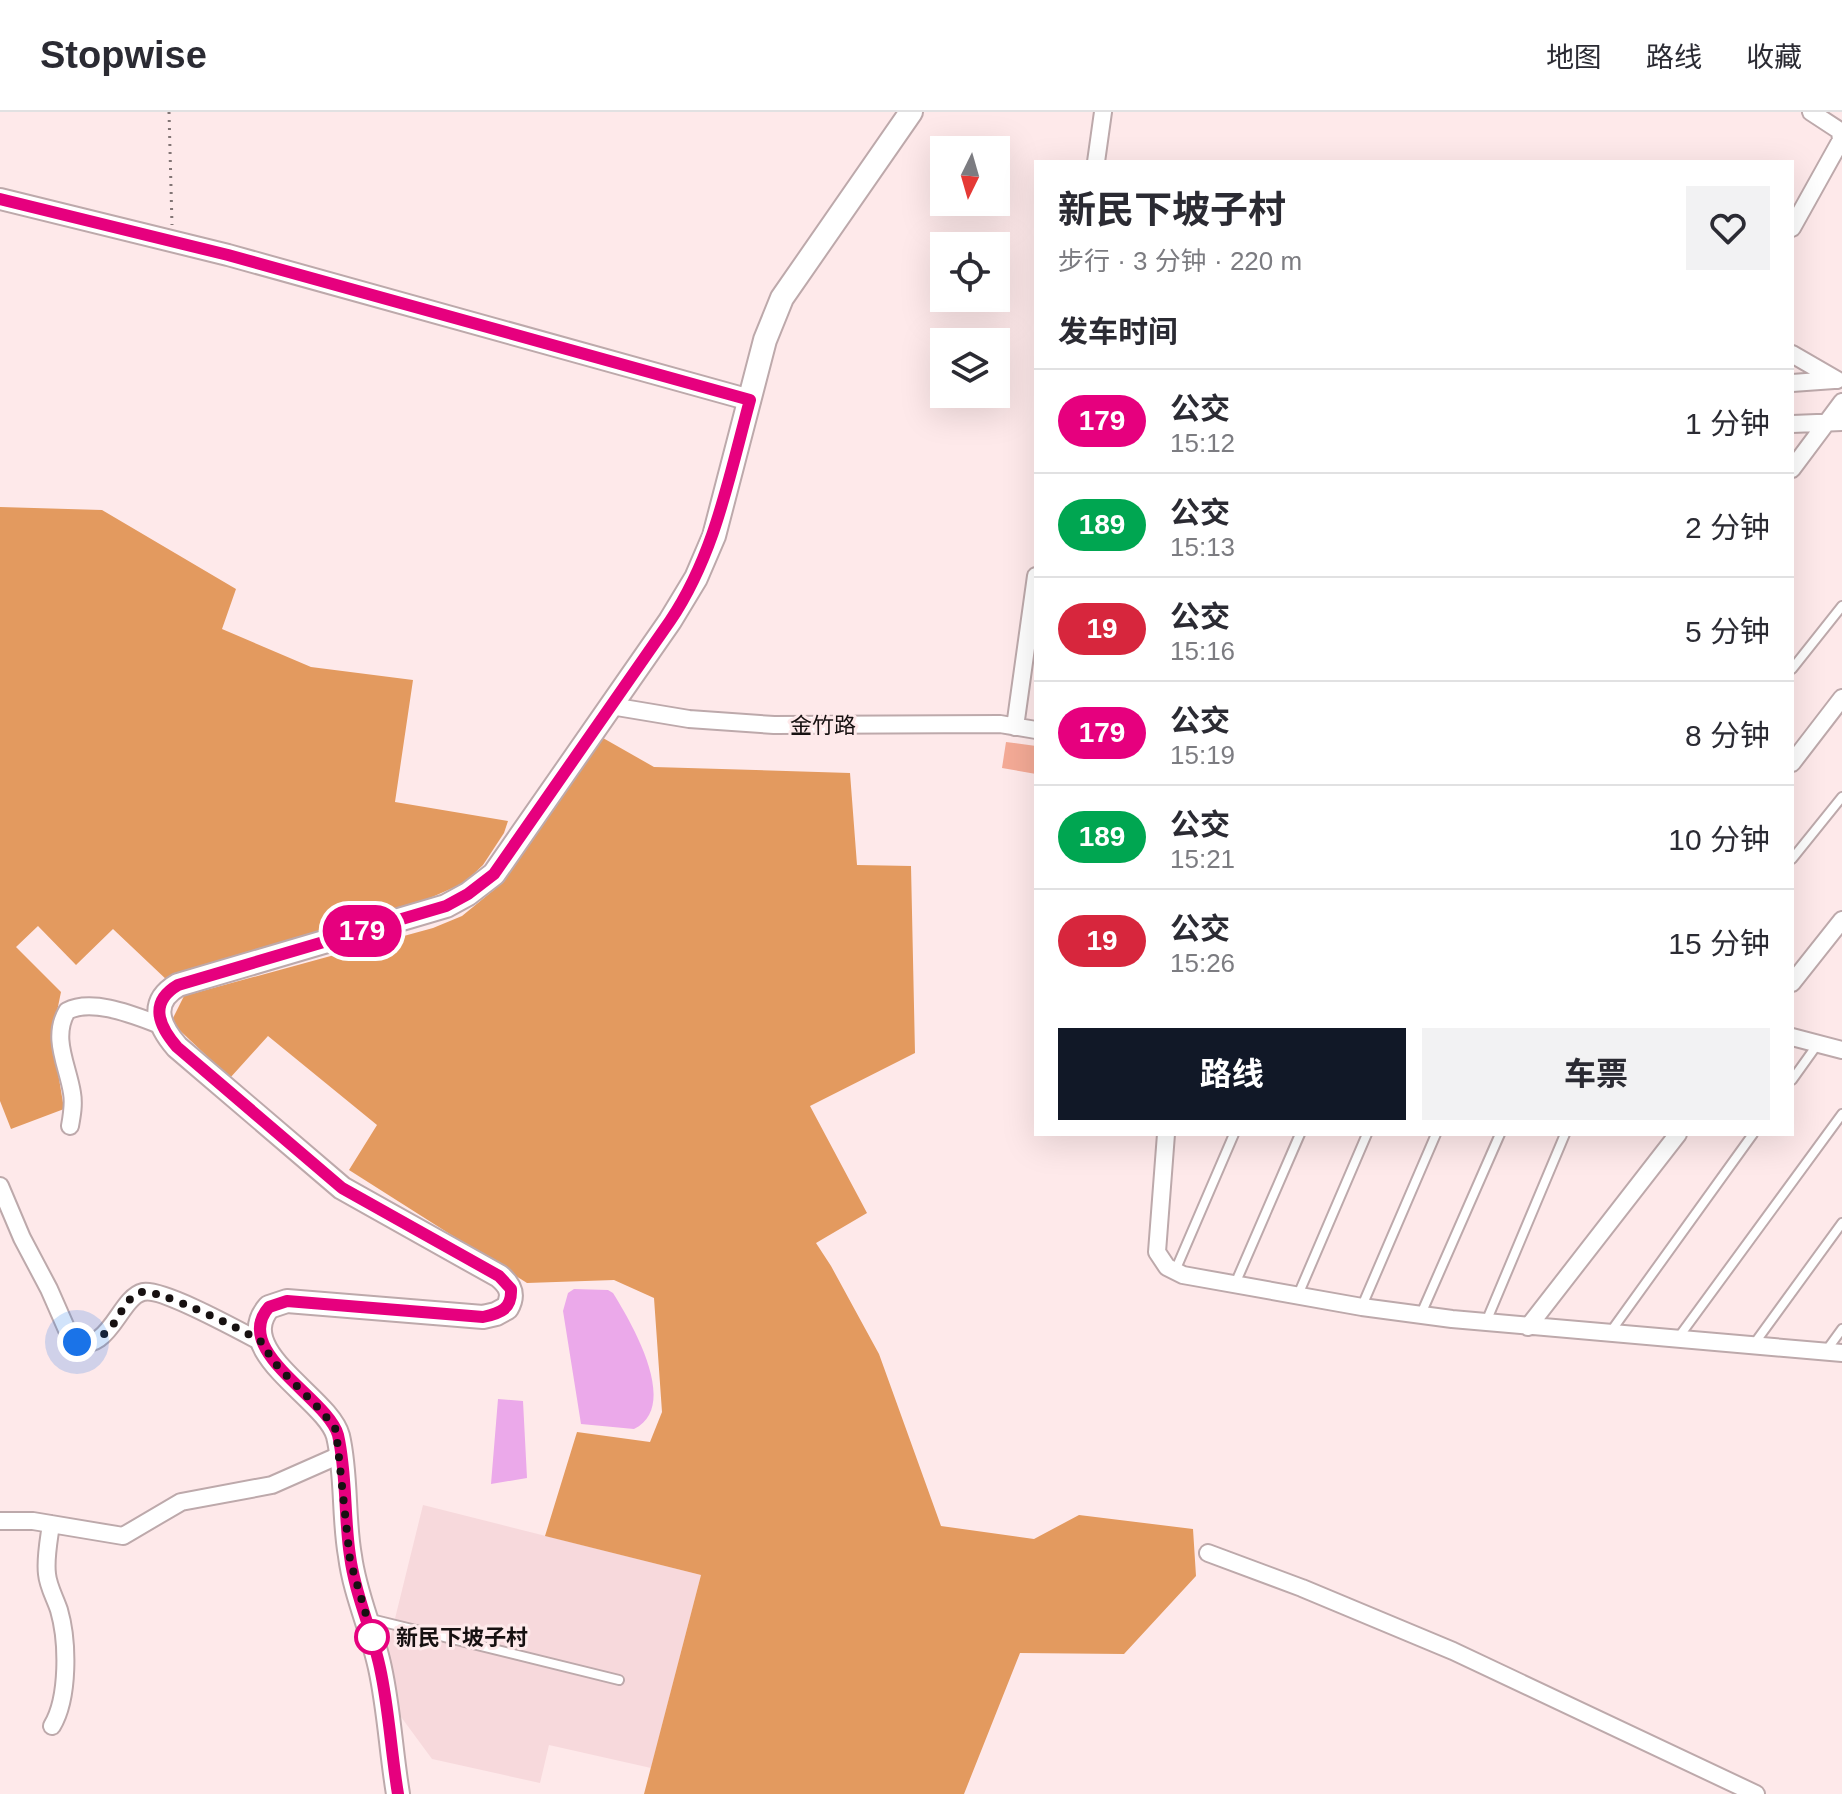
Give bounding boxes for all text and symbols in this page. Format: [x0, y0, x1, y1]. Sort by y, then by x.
text: Stopwise [40, 34, 207, 76]
text: 地图 [1546, 42, 1602, 73]
text: 路线 [1646, 42, 1702, 73]
text: 收藏 [1746, 42, 1802, 73]
north arrow [930, 136, 1010, 216]
map controls [930, 136, 1010, 408]
button: heart [1686, 186, 1770, 270]
text: 新民下坡子村 [1058, 189, 1286, 231]
button: locate [930, 232, 1010, 312]
text: 步行 · 3 分钟 · 220 m [1058, 246, 1302, 276]
text: 发车时间 [1058, 315, 1178, 348]
button: layers [930, 328, 1010, 408]
text: 公交 [1170, 392, 1230, 425]
text: 179 [1079, 405, 1125, 436]
text: 1 分钟 [1685, 407, 1770, 440]
text: 15:12 [1170, 428, 1235, 458]
text: 公交 [1170, 496, 1230, 529]
text: 189 [1079, 509, 1125, 540]
text: 2 分钟 [1685, 511, 1770, 544]
text: 15:13 [1170, 532, 1235, 562]
text: 公交 [1170, 600, 1230, 633]
text: 19 [1086, 613, 1118, 644]
text: 5 分钟 [1685, 615, 1770, 648]
text: 15:16 [1170, 636, 1235, 666]
text: 公交 [1170, 704, 1230, 737]
street label: 金竹路 [790, 713, 856, 738]
text: 179 [1079, 717, 1125, 748]
text: 8 分钟 [1685, 719, 1770, 752]
text: 15:19 [1170, 740, 1235, 770]
text: 公交 [1170, 808, 1230, 841]
text: 189 [1079, 821, 1125, 852]
text: 10 分钟 [1668, 823, 1770, 856]
text: 15:21 [1170, 844, 1235, 874]
line badge: 179 [316, 905, 408, 957]
text: 公交 [1170, 912, 1230, 945]
text: 179 [339, 915, 385, 946]
text: 19 [1086, 925, 1118, 956]
text: 15 分钟 [1668, 927, 1770, 960]
text: 15:26 [1170, 948, 1235, 978]
button: 路线 [1058, 1028, 1406, 1120]
button: 车票 [1422, 1028, 1770, 1120]
your location [57, 1322, 97, 1362]
marker: 新民下坡子村 [355, 1620, 389, 1654]
place label: 新民下坡子村 [396, 1625, 528, 1650]

